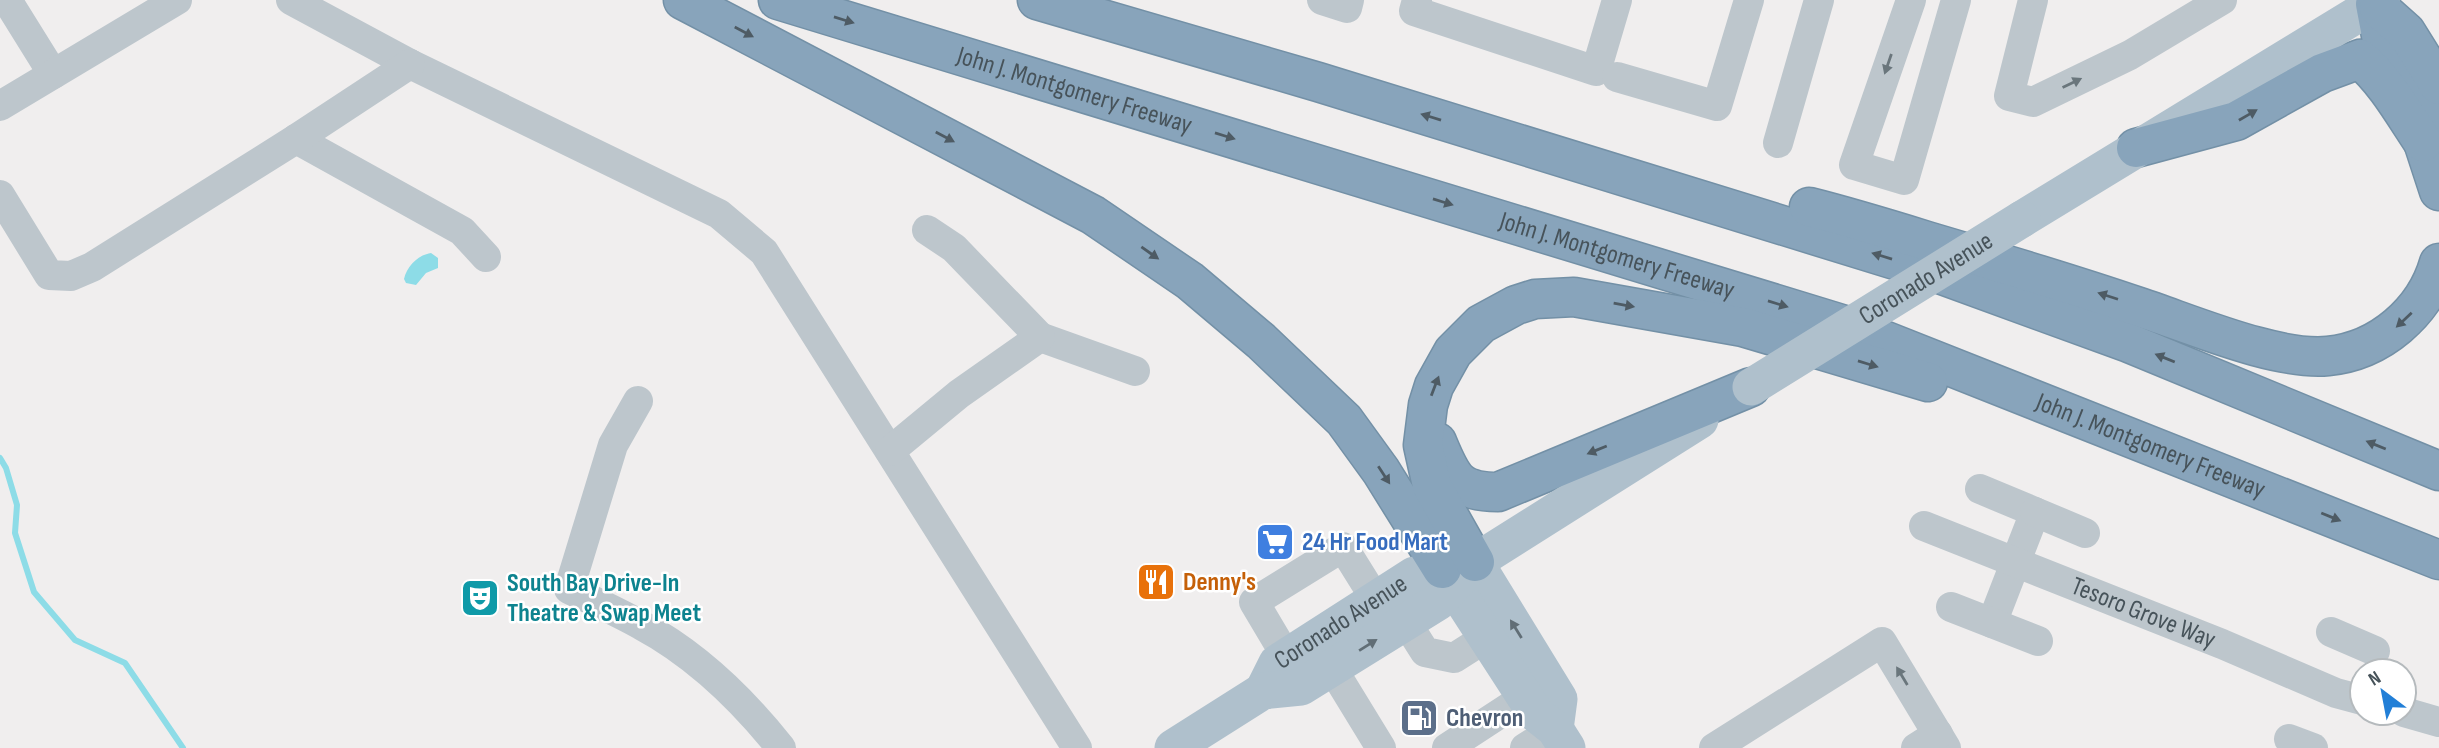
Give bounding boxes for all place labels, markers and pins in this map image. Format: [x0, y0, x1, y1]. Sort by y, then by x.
supermarket icon: 24 Hr Food Mart [1254, 521, 1296, 563]
place label: 24 Hr Food Mart [1302, 527, 1448, 558]
restaurant icon: Denny's [1135, 561, 1177, 603]
place label: Denny's [1183, 567, 1256, 598]
place label: South Bay Drive-In Theatre & Swap Meet [507, 568, 701, 629]
theatre icon: South Bay Drive-In Theatre & Swap Meet [459, 577, 501, 619]
fuel station icon: Chevron [1398, 697, 1440, 739]
place label: Chevron [1446, 703, 1523, 734]

